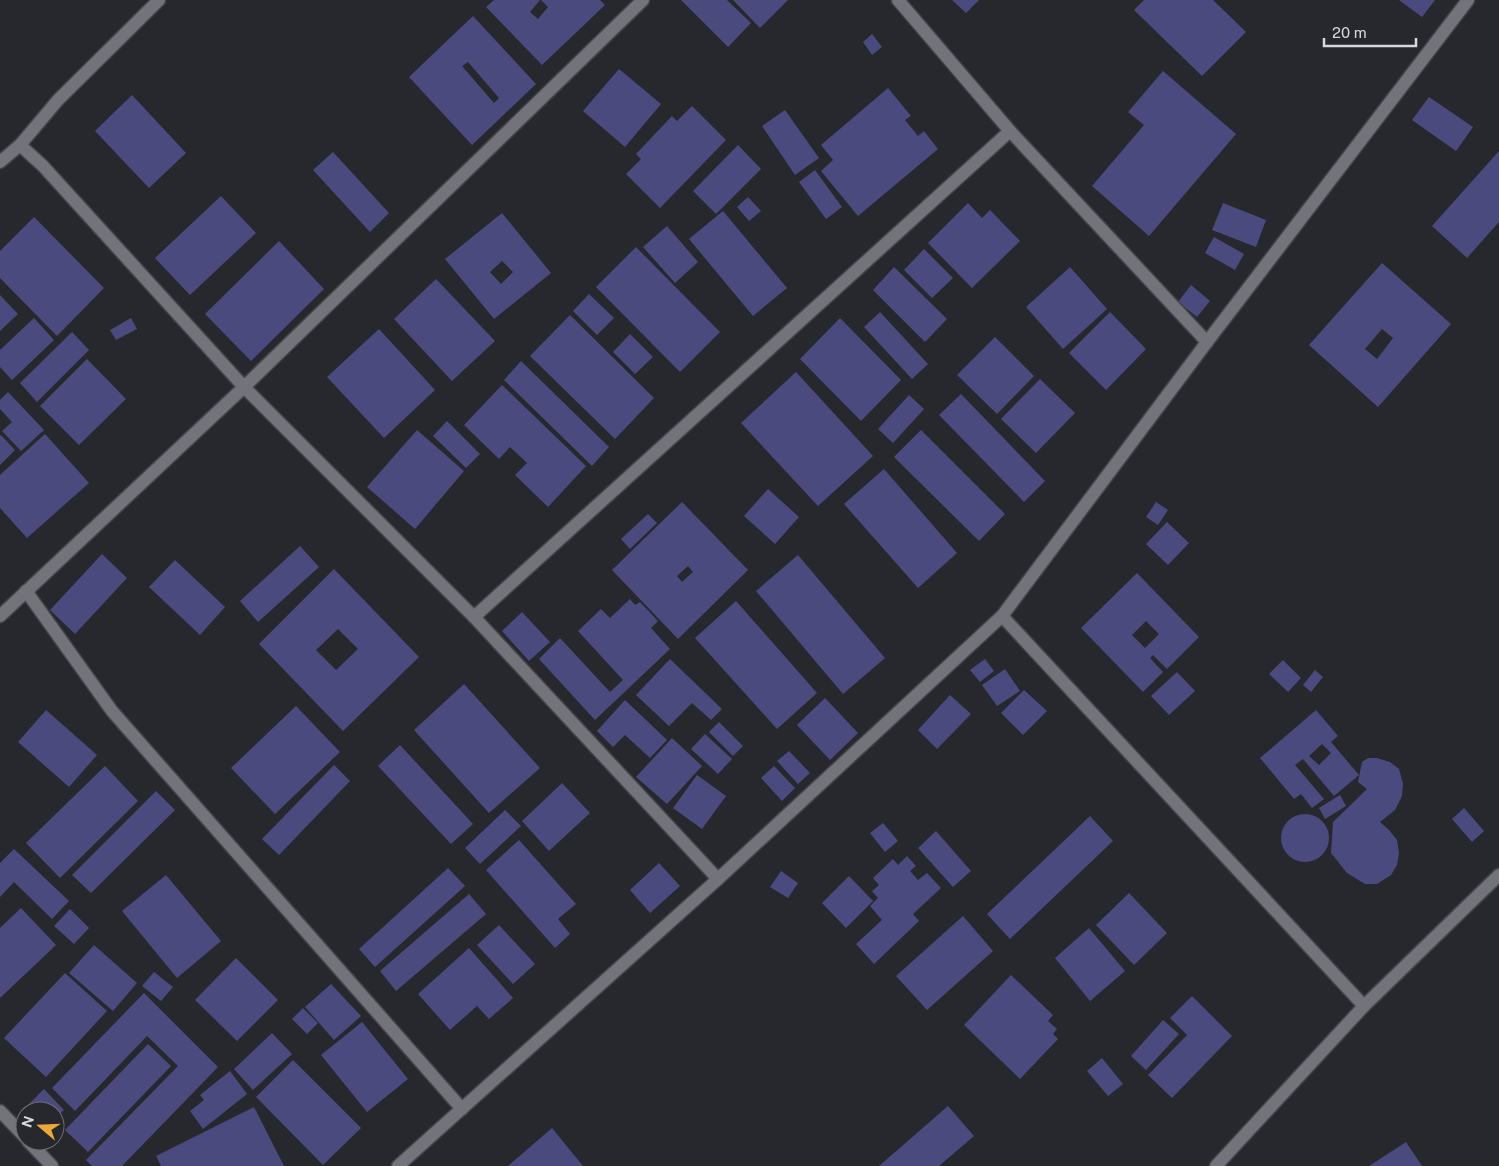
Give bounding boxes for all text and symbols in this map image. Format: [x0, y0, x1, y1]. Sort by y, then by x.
scale bar [1324, 15, 1416, 47]
text: 20 m [1332, 24, 1367, 41]
north arrow [15, 1101, 65, 1151]
text: N [18, 1114, 37, 1130]

